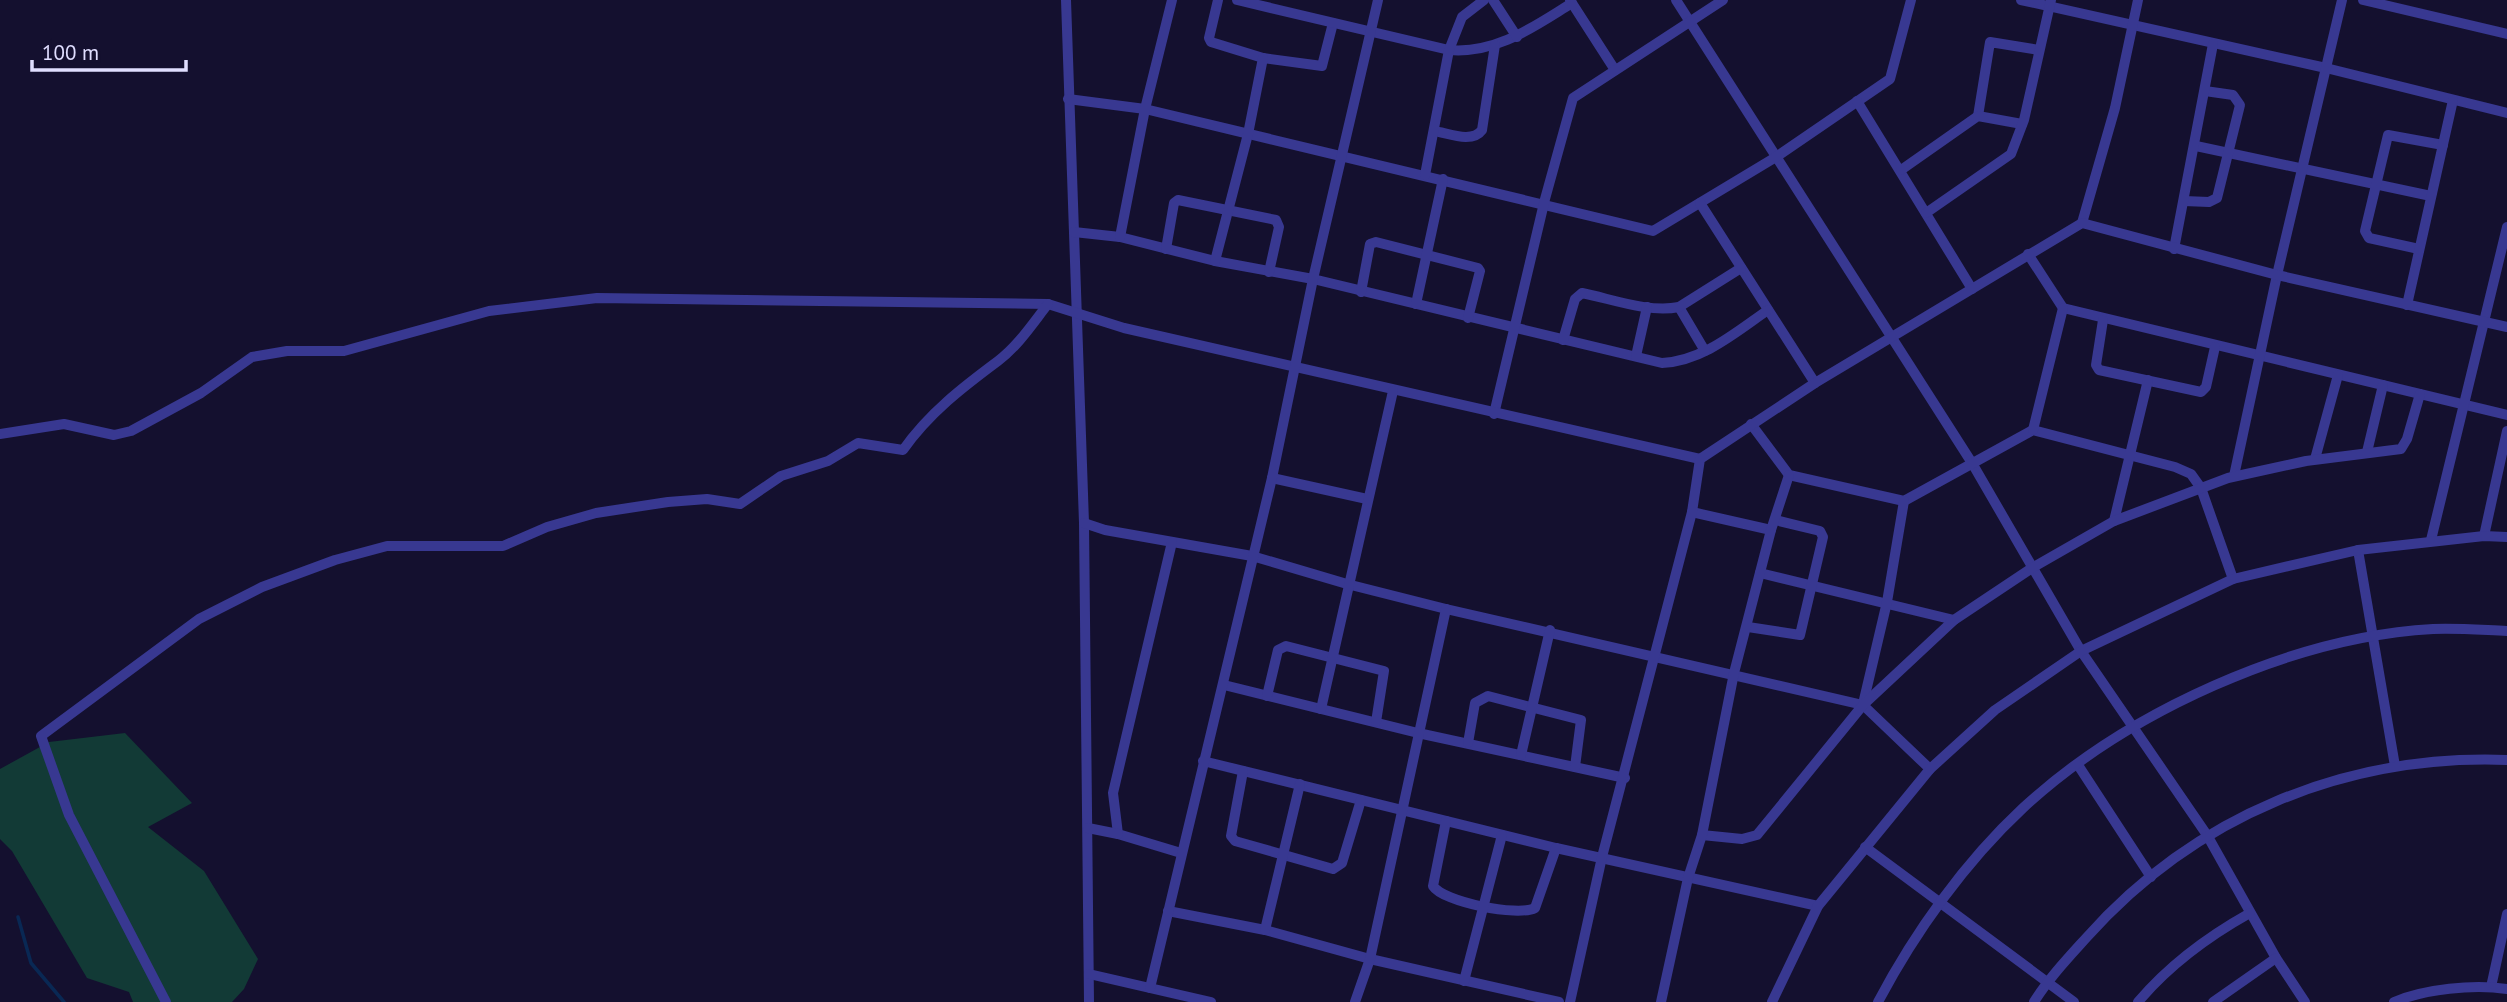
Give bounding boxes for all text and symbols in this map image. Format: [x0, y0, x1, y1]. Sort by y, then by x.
scale bar [32, 28, 186, 72]
text: 100 m [42, 39, 99, 66]

